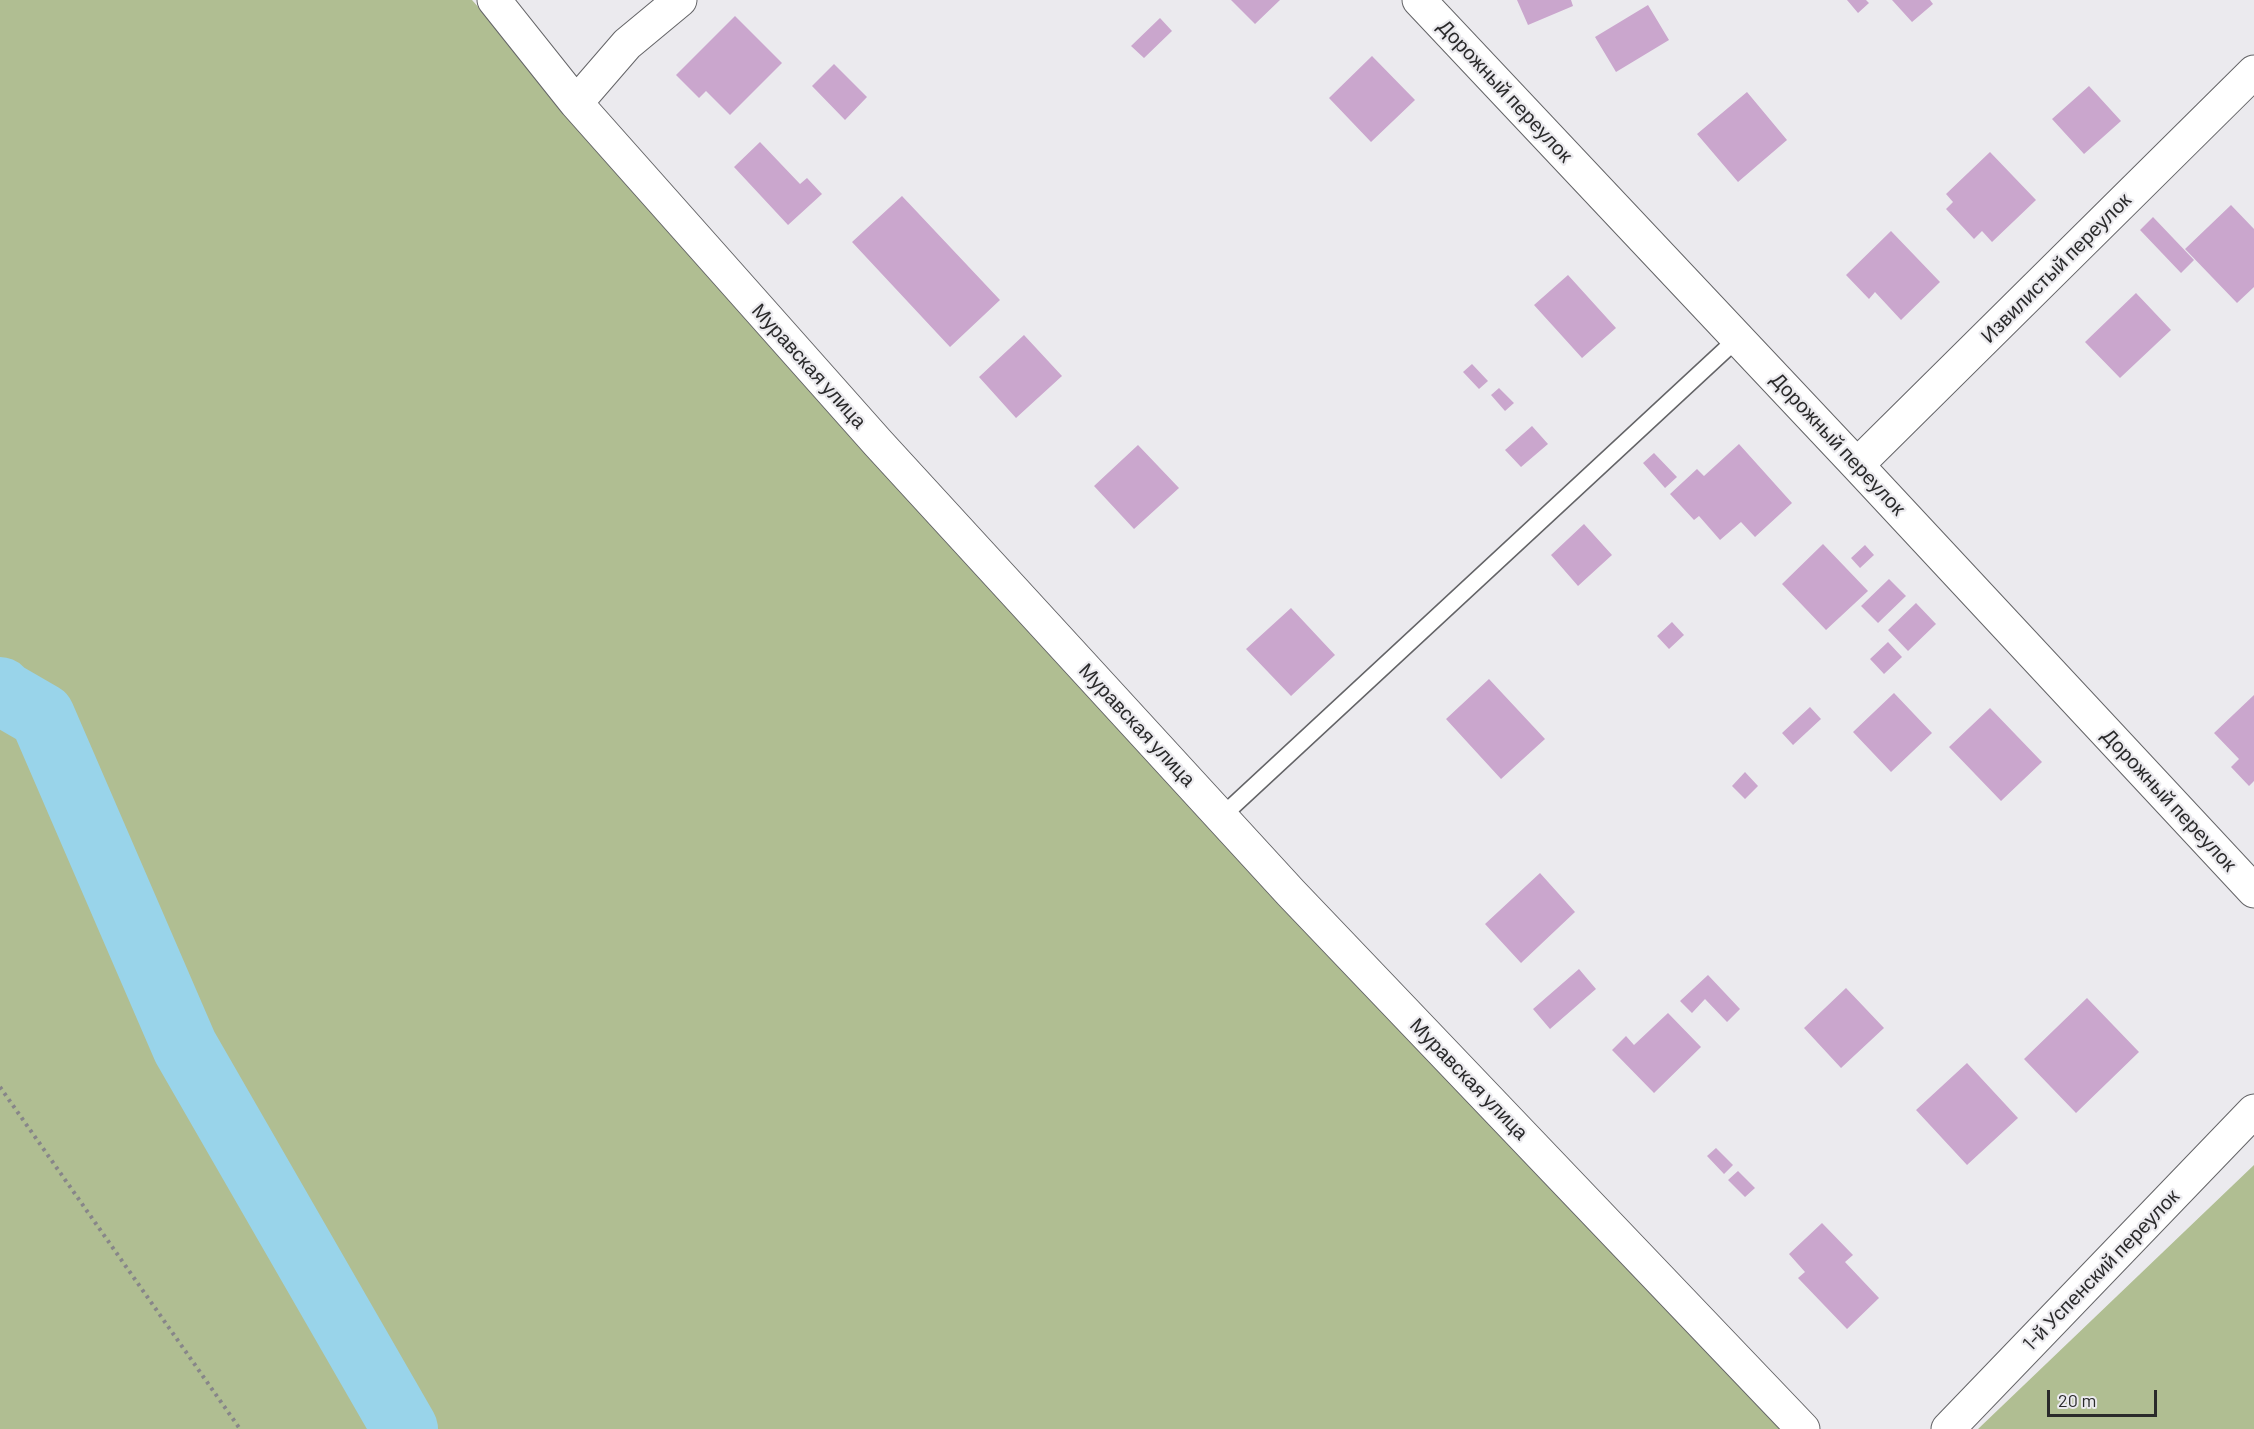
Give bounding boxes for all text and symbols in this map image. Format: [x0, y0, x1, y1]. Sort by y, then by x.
street label: Дорожный переулок [1433, 15, 1577, 167]
street label: Извилистый переулок [1976, 188, 2136, 348]
street label: Муравская улица [747, 299, 871, 433]
street label: Дорожный переулок [1766, 368, 1910, 520]
street label: Муравская улица [1074, 659, 1200, 791]
street label: Дорожный переулок [2097, 724, 2241, 876]
street label: Муравская улица [1405, 1013, 1533, 1145]
street label: 1-й Успенский переулок [2018, 1184, 2184, 1356]
scale bar [2050, 1378, 2160, 1416]
text: 20 m [2058, 1389, 2096, 1411]

